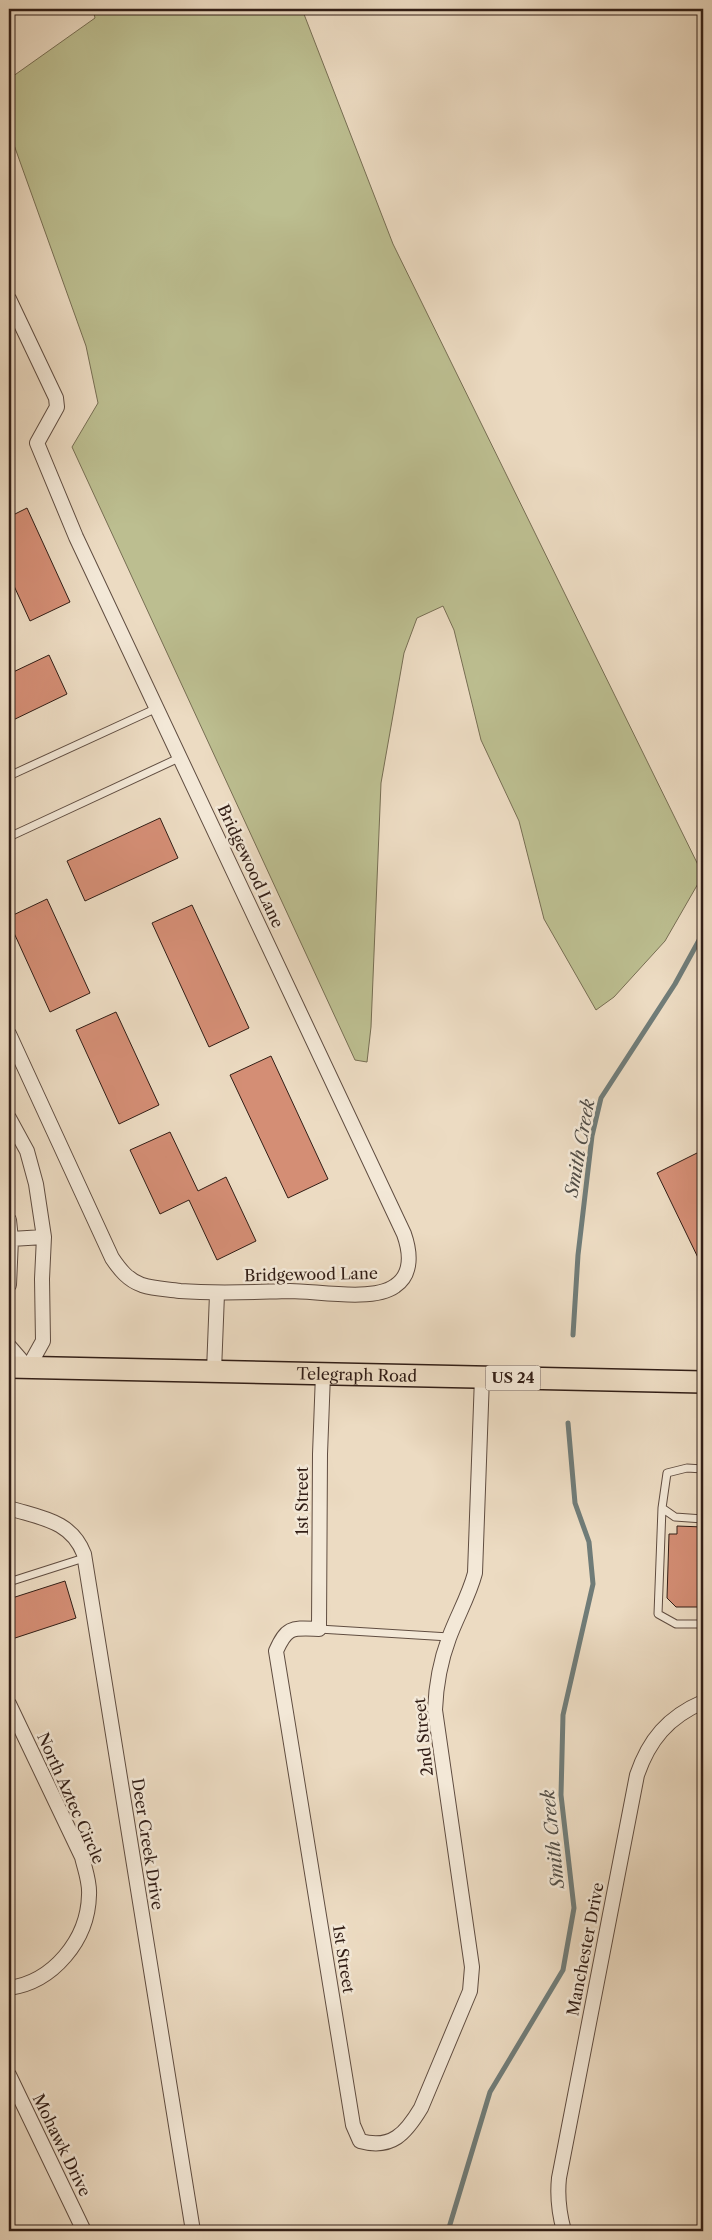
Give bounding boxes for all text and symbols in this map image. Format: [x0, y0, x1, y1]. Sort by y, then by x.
street label: Bridgewood Lane [214, 801, 288, 931]
water label: Smith Creek [560, 1097, 600, 1200]
street label: Bridgewood Lane [244, 1263, 378, 1285]
street label: Telegraph Road [296, 1363, 418, 1386]
road number: US 24 [486, 1366, 540, 1390]
street label: 1st Street [292, 1466, 312, 1535]
street label: 2nd Street [409, 1697, 437, 1777]
street label: North Aztec Circle [33, 1729, 109, 1867]
street label: Deer Creek Drive [128, 1777, 168, 1911]
water label: Smith Creek [537, 1788, 569, 1890]
street label: Manchester Drive [562, 1880, 608, 2017]
street label: 1st Street [329, 1923, 359, 1995]
street label: Mohawk Drive [29, 2090, 95, 2200]

